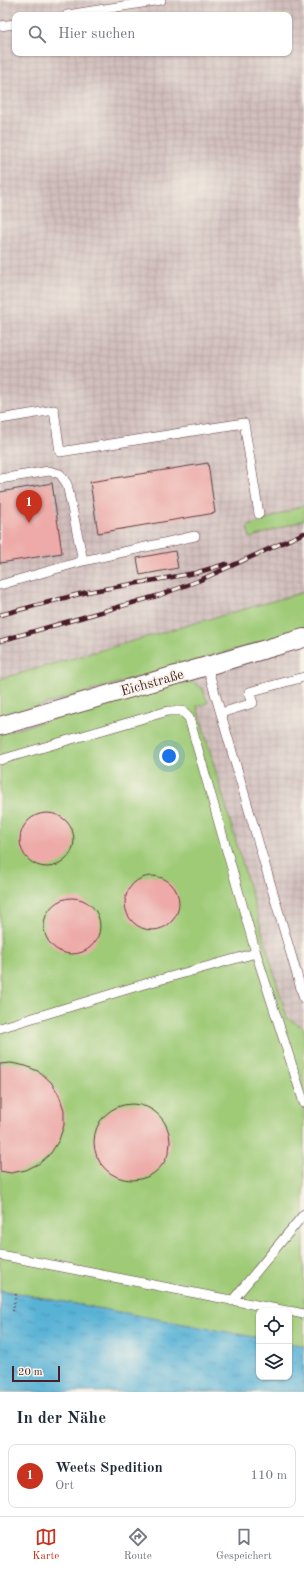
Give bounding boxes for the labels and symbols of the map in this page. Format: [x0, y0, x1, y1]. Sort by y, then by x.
pin: 1 [16, 490, 42, 523]
street label: Eichstraße [119, 667, 185, 699]
your location [159, 746, 179, 766]
scale bar [12, 1364, 60, 1383]

